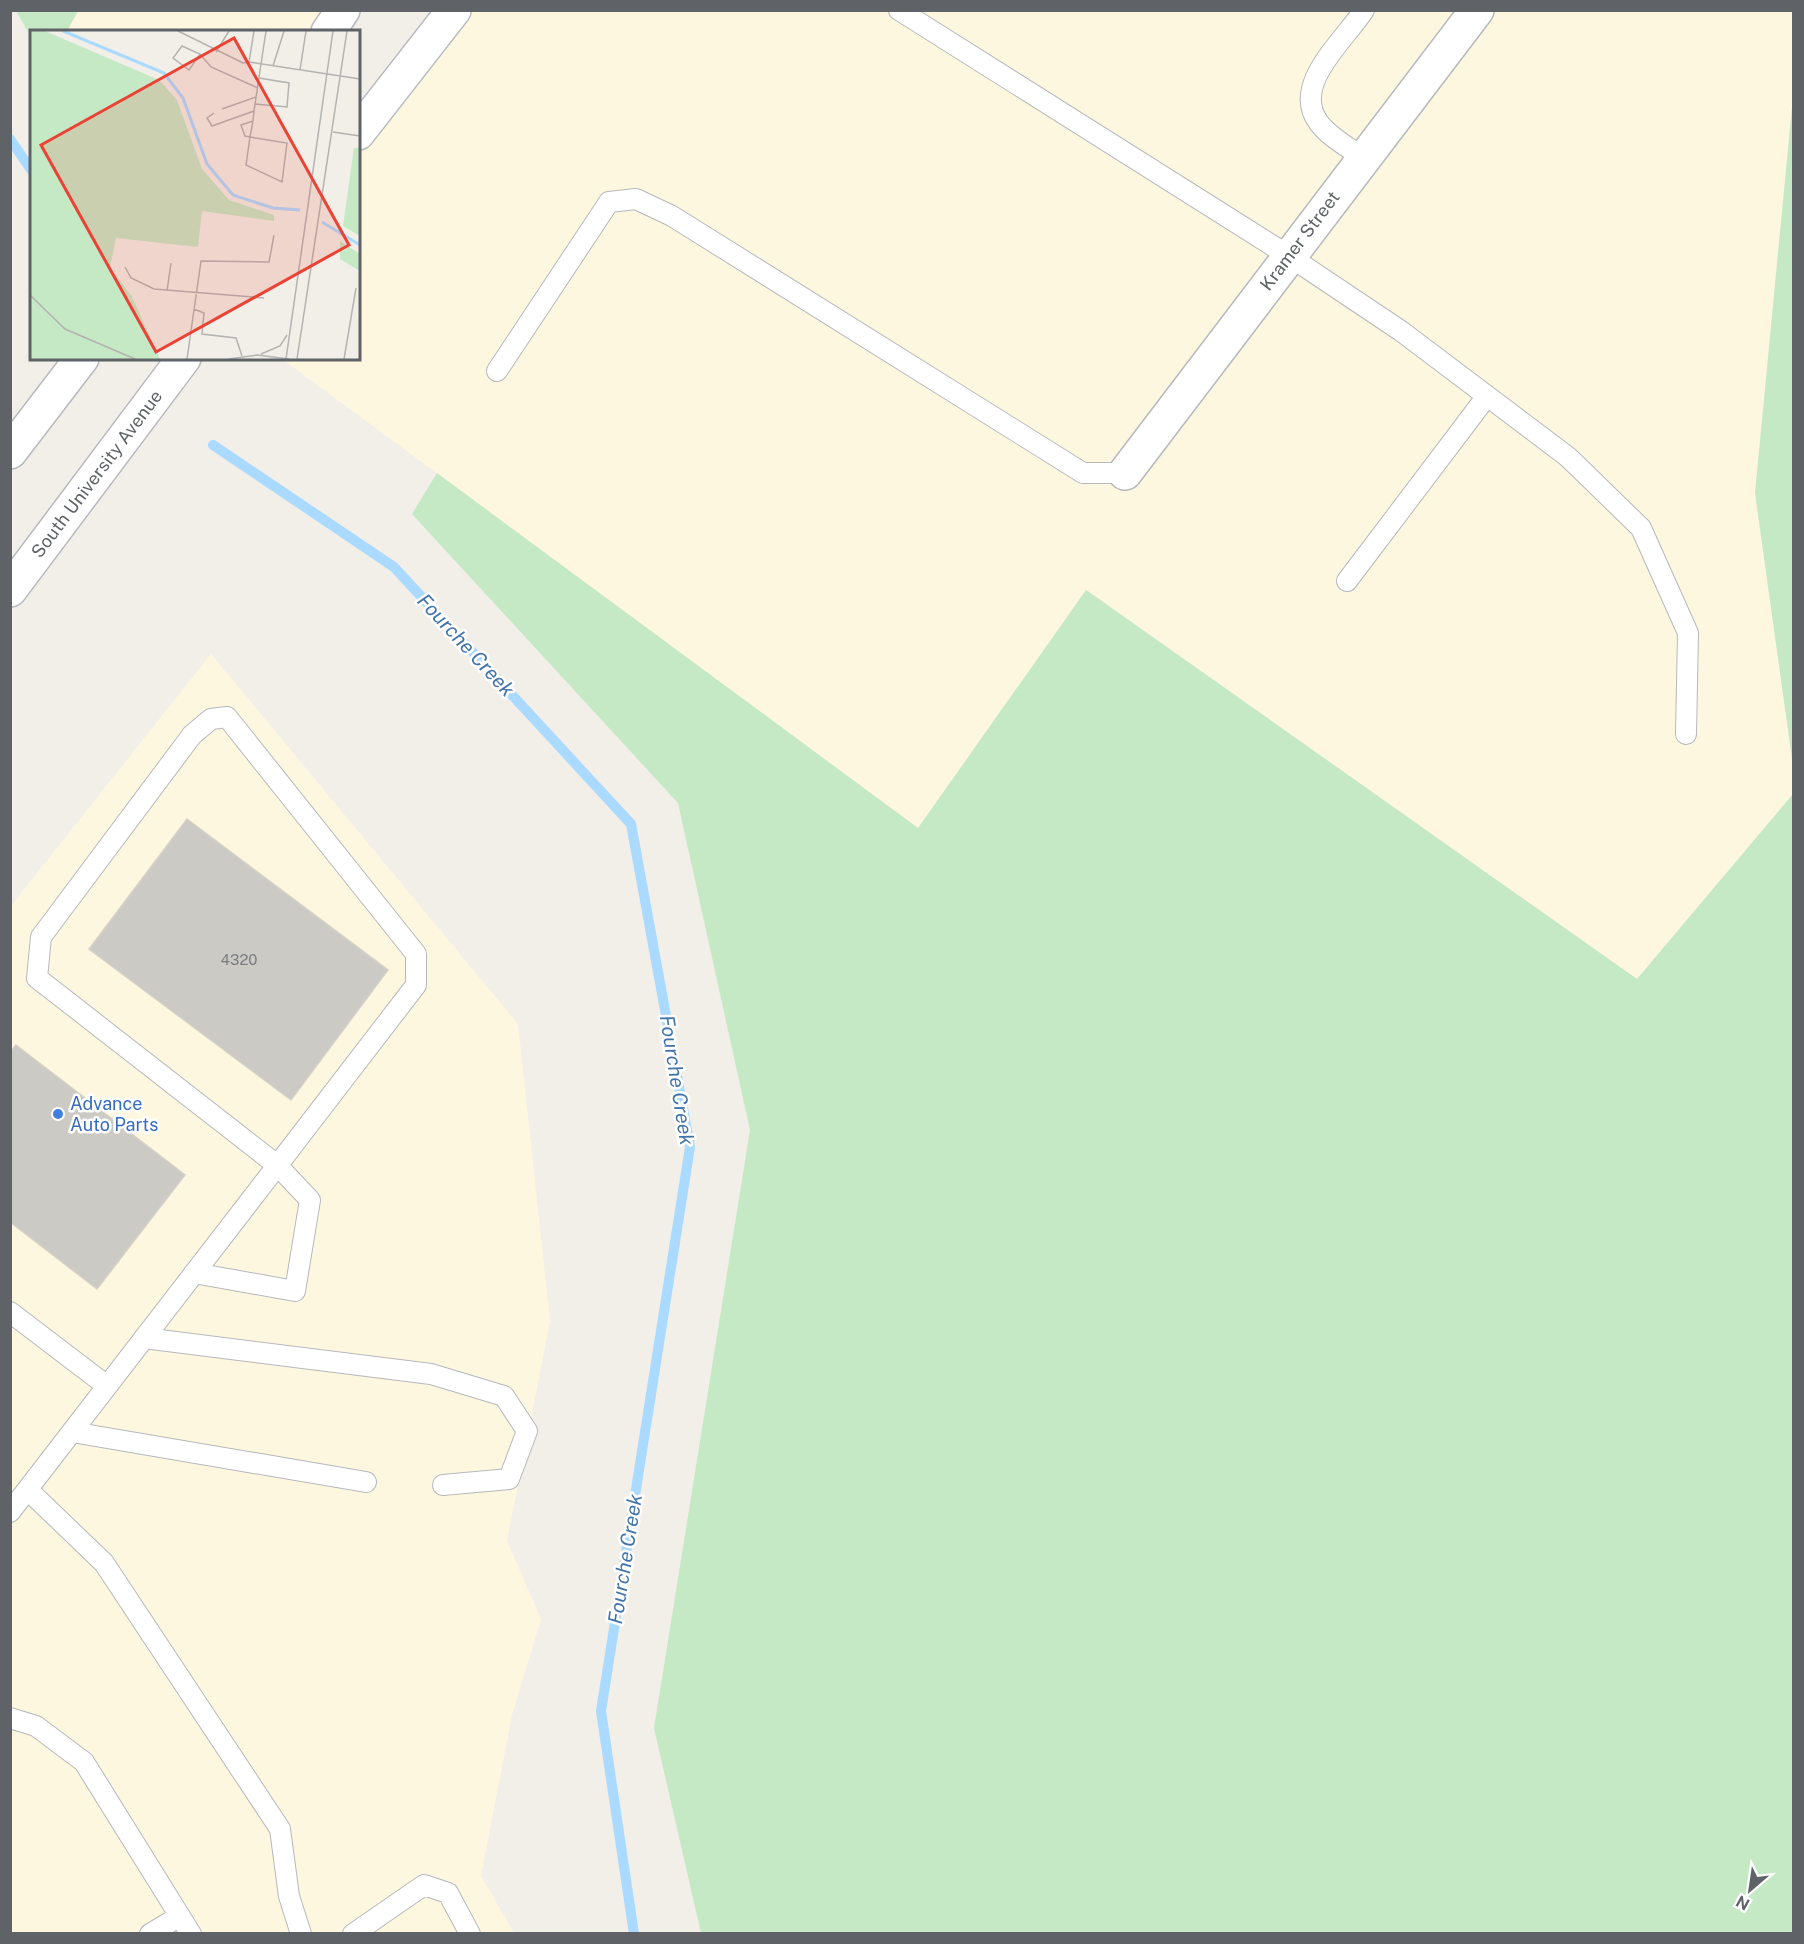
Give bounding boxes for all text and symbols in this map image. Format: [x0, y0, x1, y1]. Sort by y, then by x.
inset map [30, 30, 360, 360]
street label: Kramer Street [1255, 187, 1344, 294]
street label: South University Avenue [27, 386, 166, 562]
water label: Fourche Creek [412, 589, 520, 701]
house number: 4320 [221, 951, 258, 968]
water label: Fourche Creek [655, 1013, 699, 1147]
place label: Advance Auto Parts [70, 1093, 158, 1135]
marker: Advance Auto Parts [51, 1107, 65, 1121]
water label: Fourche Creek [603, 1492, 647, 1626]
north arrow [1720, 1860, 1780, 1920]
text: N [1733, 1891, 1753, 1914]

